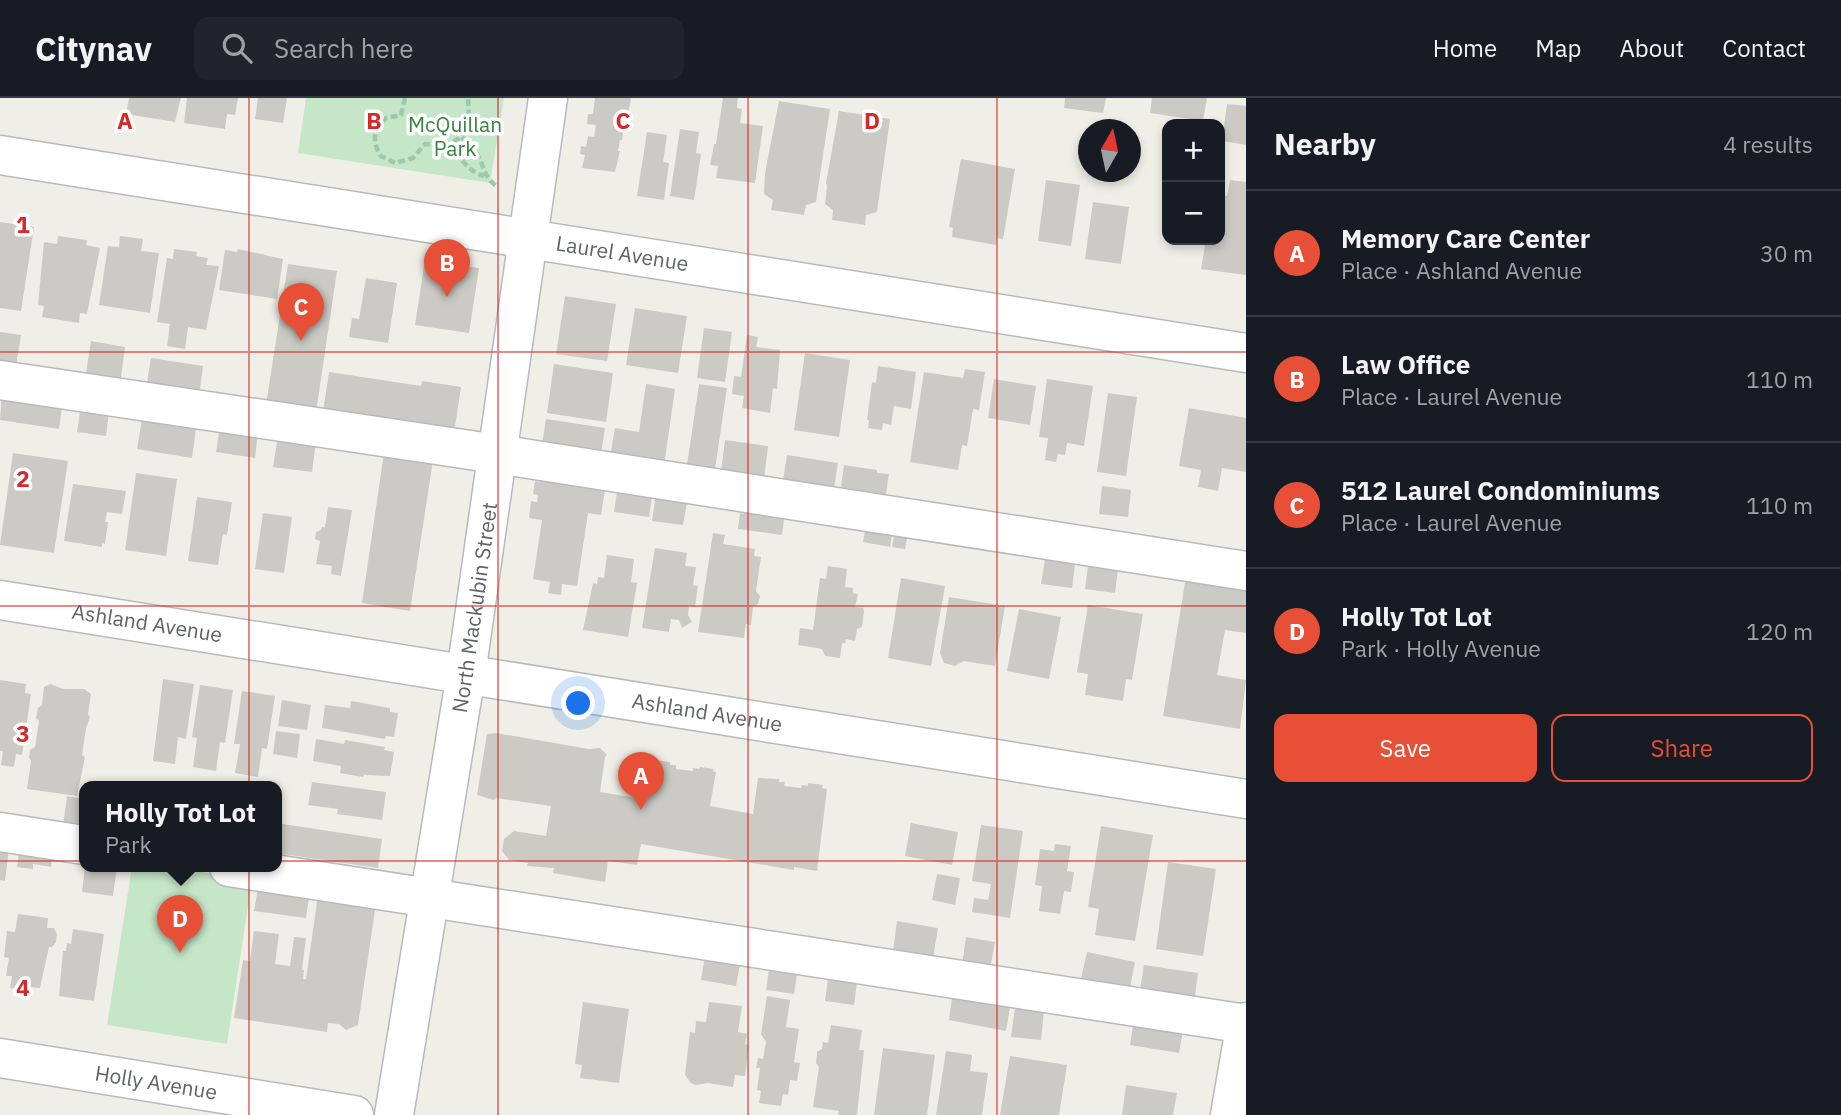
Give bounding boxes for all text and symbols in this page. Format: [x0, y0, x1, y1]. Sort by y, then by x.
search box [194, 17, 684, 80]
text: Citynav [35, 27, 152, 70]
icon: search [218, 29, 256, 67]
text: Search here [274, 31, 413, 65]
text: Home [1433, 32, 1497, 64]
text: Map [1535, 32, 1581, 64]
text: About [1619, 32, 1684, 64]
text: Contact [1722, 32, 1806, 64]
text: A [117, 105, 133, 135]
text: B [366, 105, 382, 135]
text: C [616, 105, 631, 135]
text: D [864, 105, 880, 135]
park label: McQuillan Park [408, 110, 502, 162]
north arrow [1078, 119, 1141, 182]
map controls [1162, 119, 1225, 245]
button: + [1162, 119, 1225, 182]
text: Nearby [1274, 124, 1376, 163]
text: 4 results [1723, 129, 1813, 159]
button: − [1162, 182, 1225, 245]
text: 1 [16, 209, 30, 239]
text: Memory Care Center [1341, 221, 1590, 255]
street label: Laurel Avenue [554, 229, 691, 277]
text: A [1289, 238, 1305, 268]
text: 30 m [1760, 238, 1813, 268]
pin: B [424, 239, 470, 297]
text: Place · Ashland Avenue [1341, 255, 1582, 285]
pin: C [278, 283, 324, 341]
text: Law Office [1341, 347, 1470, 381]
text: B [1289, 364, 1305, 394]
text: 110 m [1746, 364, 1813, 394]
text: Place · Laurel Avenue [1341, 381, 1562, 411]
text: 2 [16, 463, 30, 493]
text: 512 Laurel Condominiums [1341, 473, 1660, 507]
text: C [1290, 490, 1304, 520]
text: 110 m [1746, 490, 1813, 520]
street label: North Mackubin Street [445, 500, 503, 715]
text: Place · Laurel Avenue [1341, 507, 1562, 537]
street label: Ashland Avenue [70, 597, 224, 648]
text: Holly Tot Lot [1341, 599, 1492, 633]
text: D [1289, 616, 1305, 646]
text: 120 m [1746, 616, 1813, 646]
text: Park · Holly Avenue [1341, 633, 1541, 663]
your location [561, 686, 595, 720]
street label: Ashland Avenue [630, 686, 784, 738]
button: Save [1274, 714, 1537, 782]
button: Share [1551, 714, 1813, 782]
text: 3 [16, 718, 30, 748]
pin: A [618, 752, 664, 810]
popup [79, 781, 282, 872]
text: Holly Tot Lot [105, 795, 256, 829]
text: Park [105, 829, 152, 859]
pin: D [157, 895, 203, 953]
text: 4 [16, 972, 30, 1002]
street label: Holly Avenue [93, 1059, 219, 1106]

